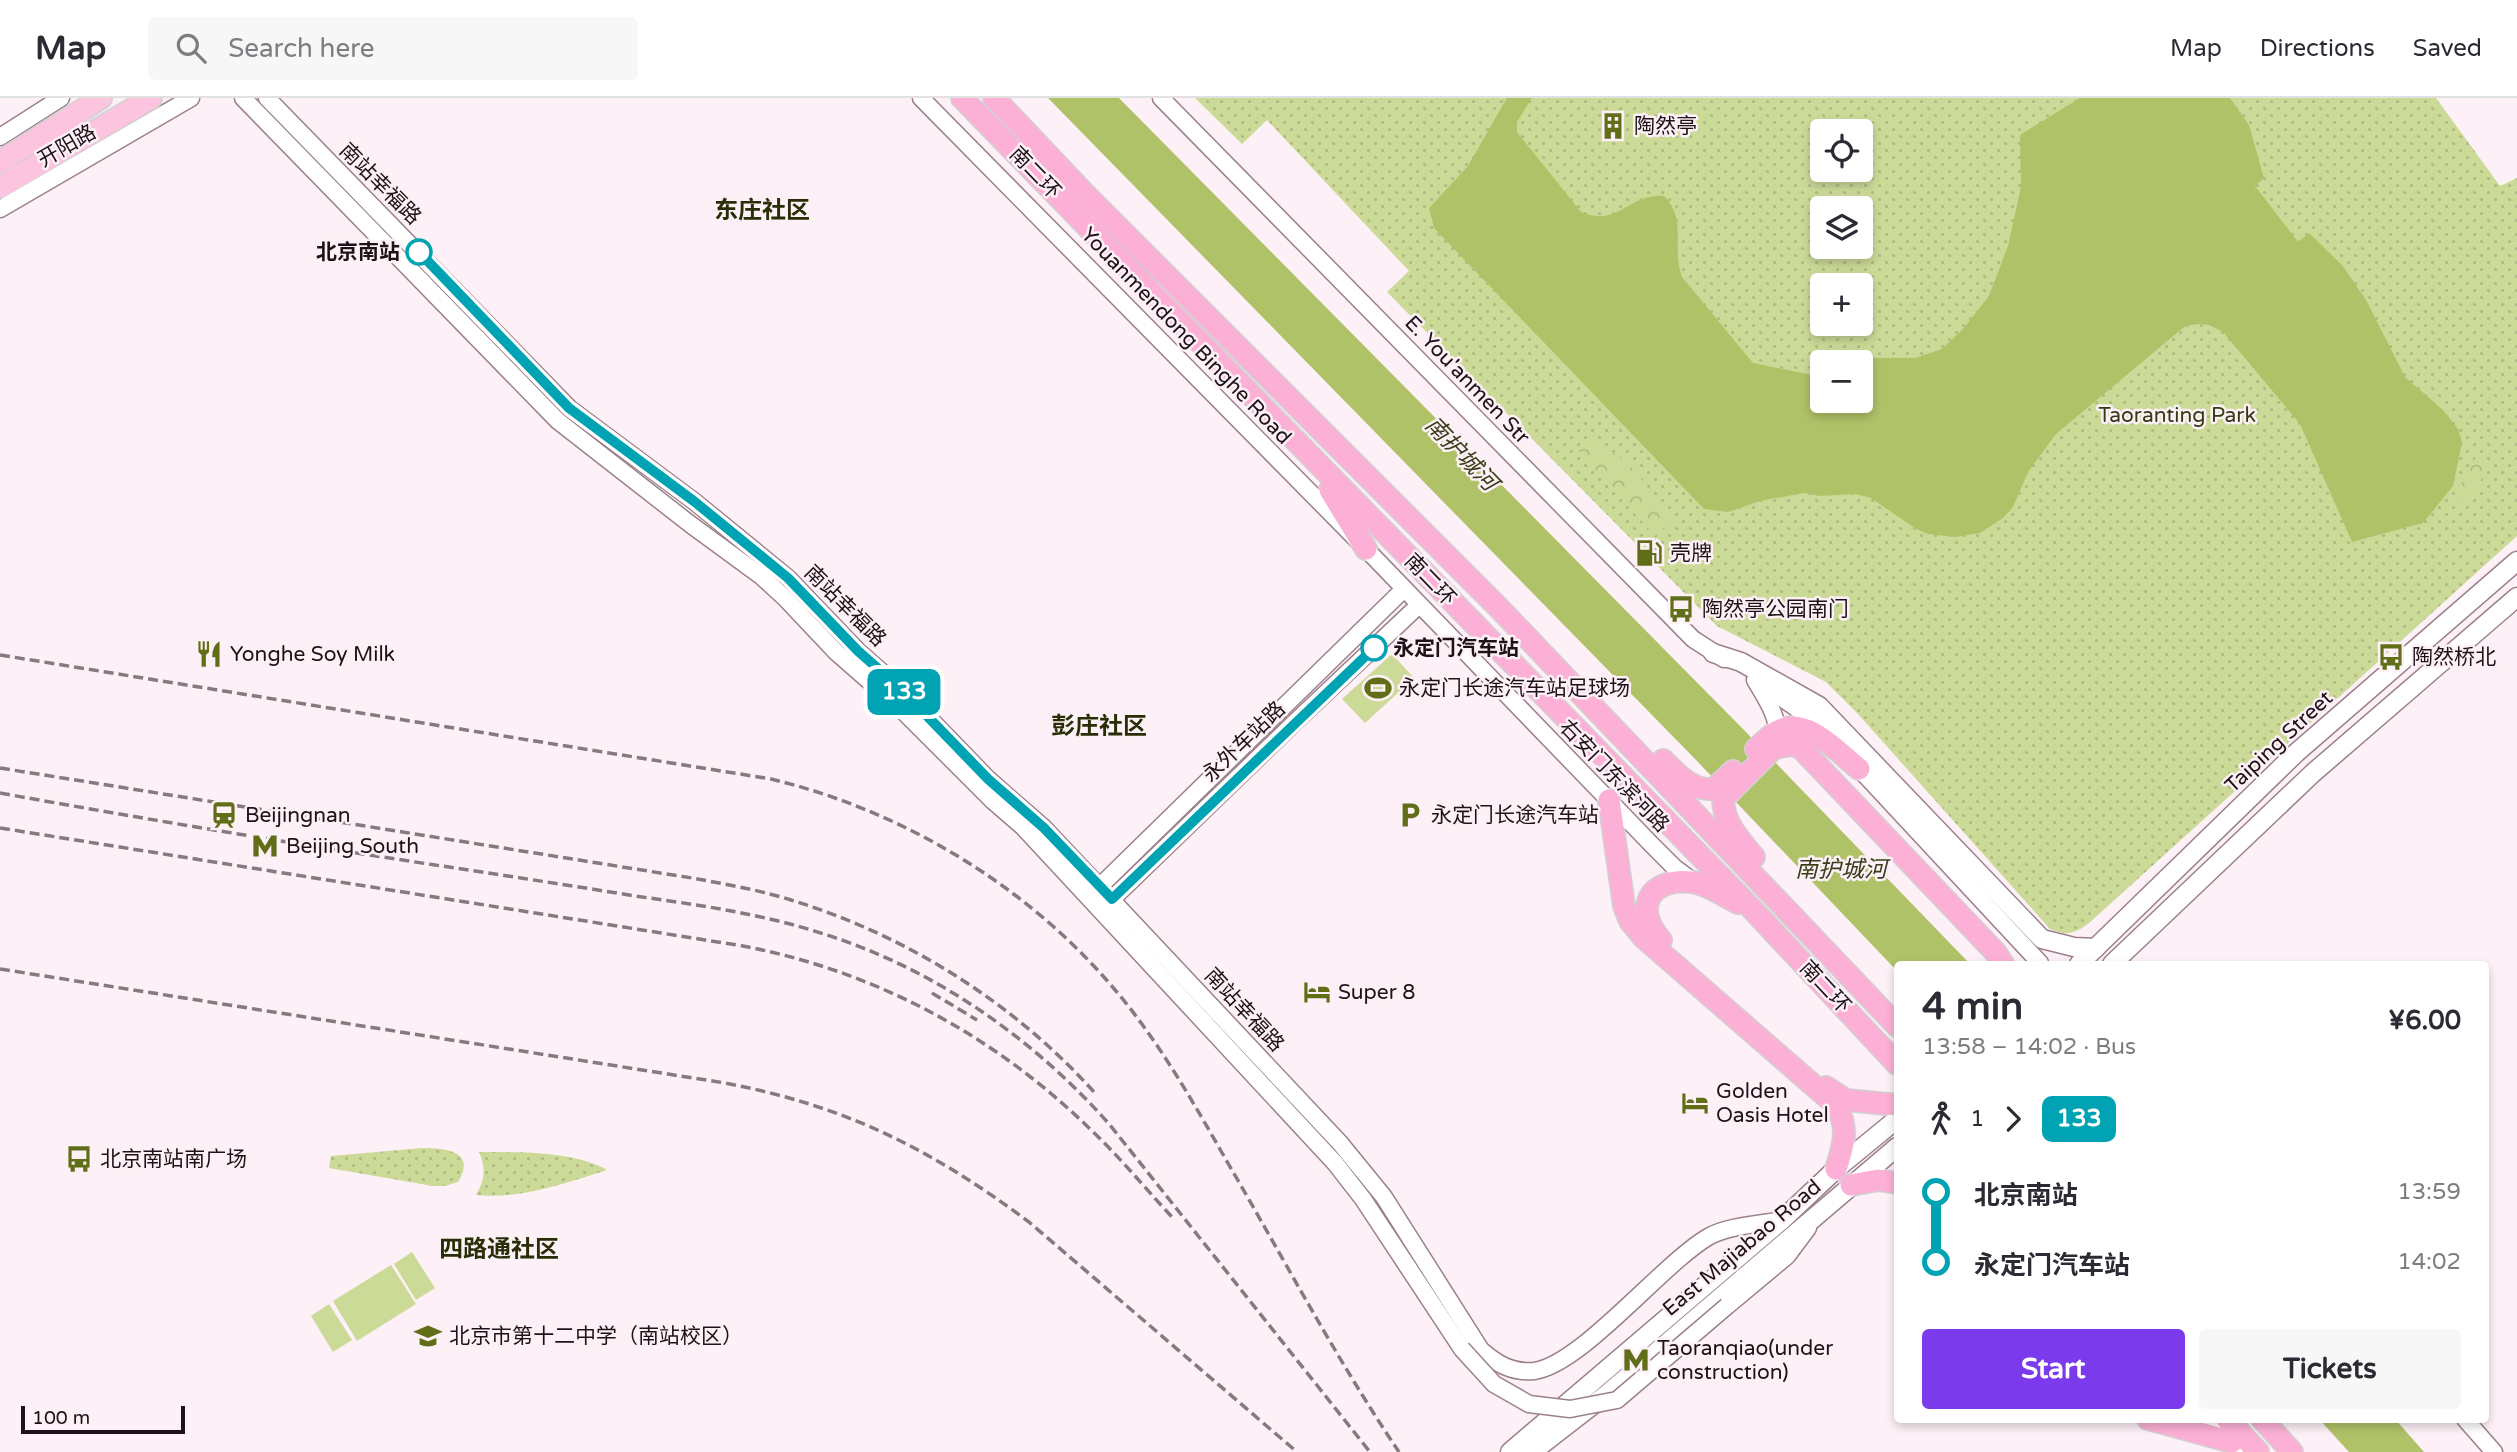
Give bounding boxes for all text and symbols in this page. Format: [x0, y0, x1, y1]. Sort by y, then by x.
search box [148, 17, 638, 80]
text: Map [35, 29, 106, 68]
icon: search [172, 29, 210, 67]
text: Search here [228, 33, 374, 64]
text: Map [2170, 34, 2222, 63]
text: Directions [2260, 34, 2375, 63]
text: Saved [2413, 34, 2482, 63]
building icon: 陶然亭 [1598, 111, 1628, 141]
place label: 陶然亭 [1634, 114, 1697, 139]
street label: 开阳路 [33, 119, 101, 173]
map controls [1810, 119, 1873, 413]
button: locate [1810, 119, 1873, 182]
street label: 南站幸福路 [334, 138, 426, 230]
street label: 南二环 [1004, 142, 1066, 204]
district label: 东庄社区 [714, 196, 810, 225]
button: layers [1810, 196, 1873, 259]
street label: Youanmendong Binghe Road [1076, 222, 1296, 450]
marker: 北京南站 [406, 239, 432, 265]
place label: 北京南站 [316, 240, 400, 265]
button: + [1810, 273, 1873, 336]
street label: E. You'anmen Str [1399, 311, 1535, 449]
button: − [1810, 350, 1873, 413]
park label: Taoranting Park [2098, 403, 2256, 428]
water label: 南护城河 [1419, 411, 1506, 500]
fuel station icon: 壳牌 [1634, 538, 1664, 568]
place label: 壳牌 [1670, 541, 1712, 566]
street label: 南二环 [1399, 549, 1461, 611]
street label: 南站幸福路 [799, 560, 891, 652]
bus stop icon: 陶然亭公园南门 [1666, 594, 1696, 624]
place label: 陶然亭公园南门 [1702, 597, 1849, 622]
marker: 永定门汽车站 [1361, 635, 1387, 661]
place label: 永定门汽车站 [1393, 636, 1519, 661]
restaurant icon: Yonghe Soy Milk [194, 639, 224, 669]
place label: Yonghe Soy Milk [230, 642, 395, 667]
bus stop icon: 陶然桥北 [2376, 642, 2406, 672]
place label: 陶然桥北 [2412, 645, 2496, 670]
line badge: 133 [864, 669, 944, 715]
sports icon: 永定门长途汽车站足球场 [1363, 673, 1393, 703]
place label: 永定门长途汽车站足球场 [1399, 676, 1630, 701]
text: 133 [881, 677, 927, 706]
street label: Taiping Street [2220, 686, 2338, 798]
street label: 永外车站路 [1198, 697, 1290, 787]
district label: 彭庄社区 [1051, 712, 1147, 741]
street label: 右安门东滨河路 [1554, 714, 1674, 838]
station icon: Beijingnan [209, 800, 239, 830]
parking icon: 永定门长途汽车站 [1395, 800, 1425, 830]
place label: Beijingnan [245, 803, 351, 828]
place label: 永定门长途汽车站 [1431, 803, 1599, 828]
metro station icon: Beijing South [250, 831, 280, 861]
place label: Beijing South [286, 834, 419, 859]
water label: 南护城河 [1795, 856, 1891, 884]
street label: 南二环 [1794, 955, 1856, 1019]
street label: 南站幸福路 [1199, 963, 1289, 1057]
hotel icon: Super 8 [1302, 977, 1332, 1007]
place label: Super 8 [1338, 980, 1415, 1005]
text: 4 min [1922, 984, 2023, 1030]
text: ¥6.00 [2388, 1005, 2461, 1036]
text: 13:58 – 14:02 · Bus [1922, 1033, 2136, 1061]
place label: Golden Oasis Hotel [1716, 1079, 1829, 1128]
hotel icon: Golden Oasis Hotel [1680, 1088, 1710, 1118]
icon: walk [1922, 1100, 1960, 1138]
icon: forward [1994, 1100, 2032, 1138]
text: 133 [2056, 1104, 2102, 1133]
text: 1 [1970, 1105, 1984, 1133]
bus stop icon: 北京南站南广场 [64, 1144, 94, 1174]
place label: 北京南站南广场 [100, 1147, 247, 1172]
street label: East Majiabao Road [1658, 1174, 1826, 1322]
text: 13:59 [2397, 1178, 2461, 1206]
text: 北京南站 [1974, 1180, 2078, 1211]
district label: 四路通社区 [439, 1235, 559, 1264]
text: 14:02 [2397, 1248, 2461, 1276]
text: 永定门汽车站 [1974, 1250, 2130, 1281]
school or university icon: 北京市第十二中学（南站校区） [413, 1321, 443, 1351]
place label: 北京市第十二中学（南站校区） [449, 1324, 743, 1349]
button: Start [1922, 1329, 2185, 1409]
button: Tickets [2199, 1329, 2461, 1409]
place label: Taoranqiao(under construction) [1657, 1336, 1833, 1385]
metro station icon: Taoranqiao(under construction) [1621, 1345, 1651, 1375]
scale bar [21, 1403, 186, 1435]
text: 100 m [32, 1407, 90, 1429]

